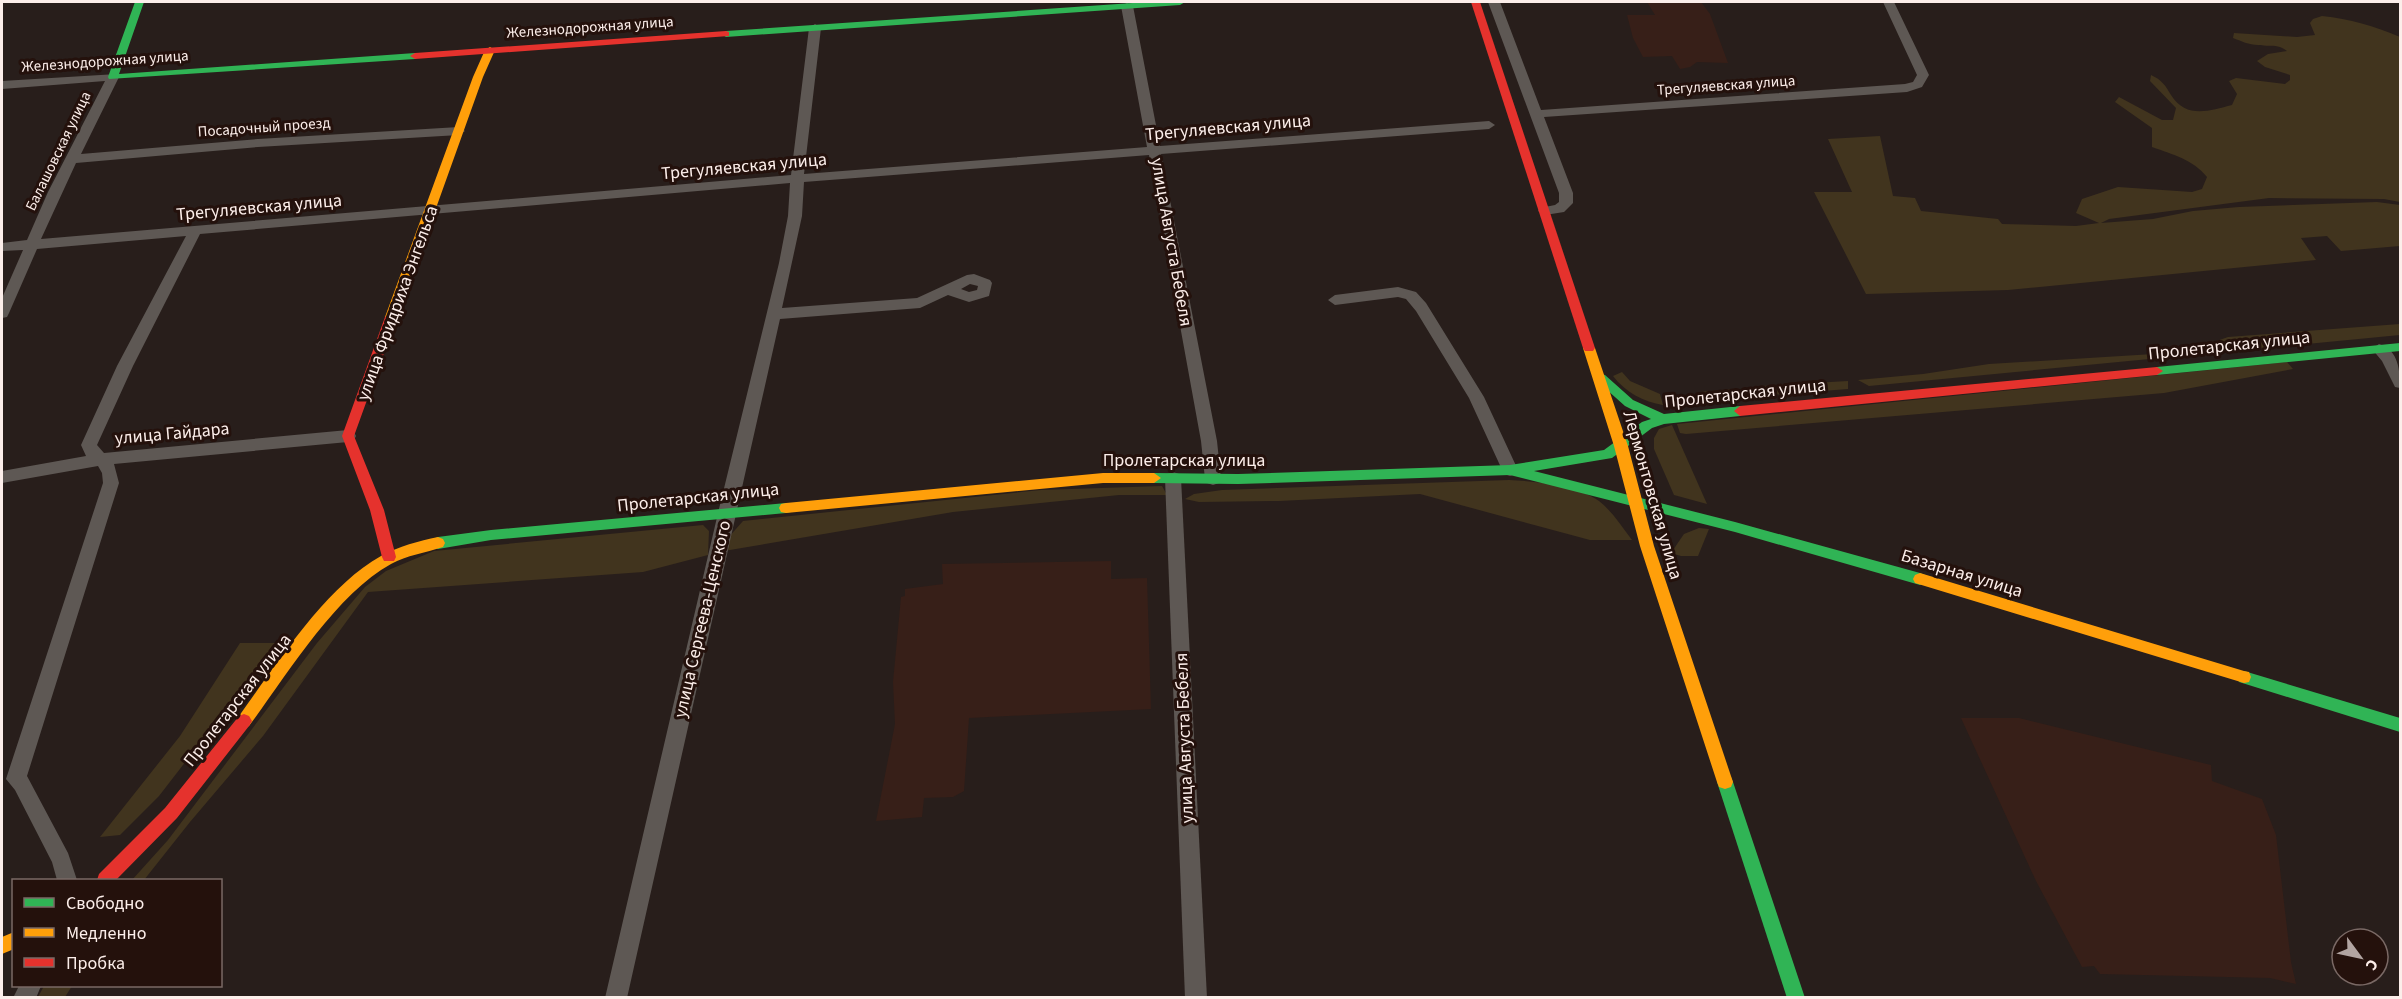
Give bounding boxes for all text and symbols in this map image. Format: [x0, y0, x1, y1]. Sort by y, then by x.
street label: Железнодорожная улица [506, 11, 674, 44]
street label: Железнодорожная улица [21, 45, 189, 78]
street label: Трегуляевская улица [1656, 70, 1796, 101]
street label: Балашовская улица [20, 88, 96, 214]
street label: Трегуляевская улица [1144, 108, 1312, 147]
street label: Посадочный проезд [197, 112, 331, 143]
street label: Трегуляевская улица [660, 147, 828, 186]
street label: улица Августа Бебеля [1144, 156, 1199, 328]
street label: Трегуляевская улица [175, 188, 343, 227]
street label: улица Фридриха Энгельса [350, 202, 444, 404]
street label: Пролетарская улица [2147, 325, 2311, 366]
street label: Пролетарская улица [1663, 373, 1827, 414]
street label: Лермонтовская улица [1616, 408, 1689, 582]
street label: улица Гайдара [114, 416, 230, 451]
street label: Пролетарская улица [1103, 448, 1265, 473]
street label: Пролетарская улица [616, 477, 780, 518]
street label: улица Сергеева-Ценского [668, 518, 737, 720]
street label: Базарная улица [1898, 543, 2026, 604]
street label: Пролетарская улица [177, 629, 297, 772]
street label: улица Августа Бебеля [1169, 652, 1200, 824]
legend [12, 879, 222, 987]
text: Свободно [66, 891, 144, 916]
text: Медленно [66, 921, 146, 946]
north arrow [2330, 927, 2390, 987]
text: Пробка [66, 951, 125, 976]
text: С [2360, 955, 2384, 975]

